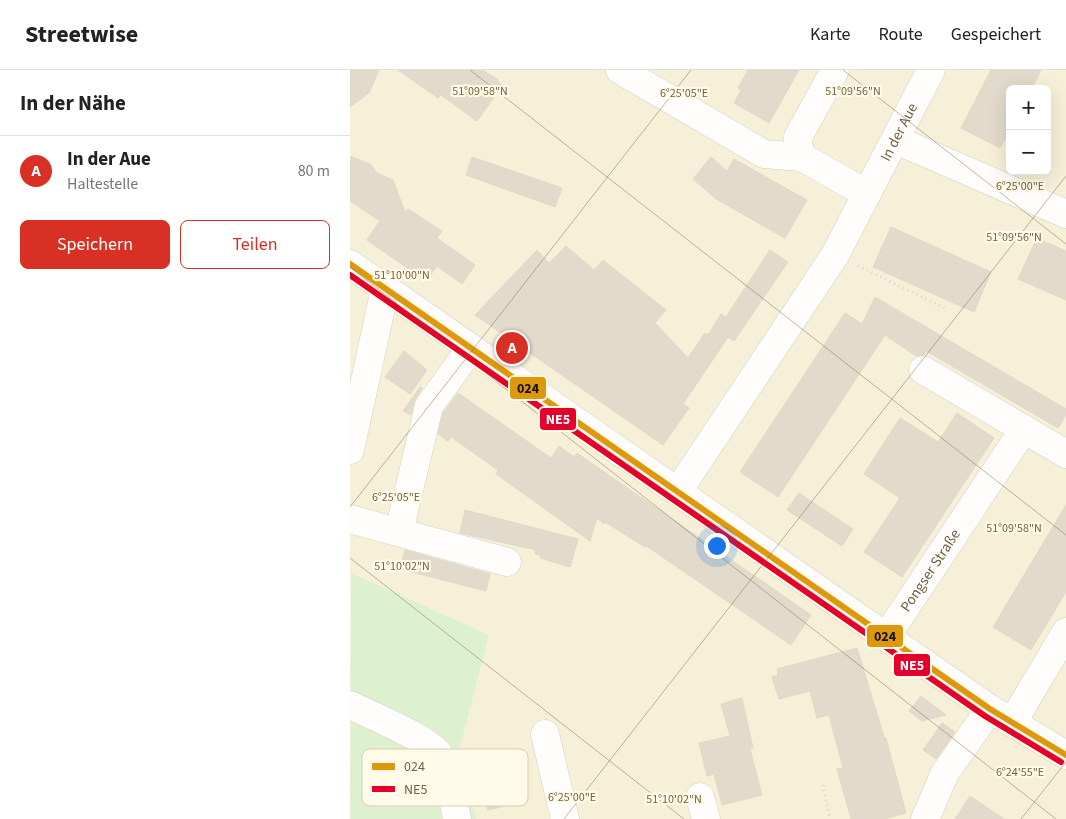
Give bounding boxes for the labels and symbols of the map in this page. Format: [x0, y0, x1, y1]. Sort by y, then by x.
text: 51°09'58"N [452, 83, 508, 100]
text: 51°09'56"N [825, 83, 881, 100]
text: 6°25'05"E [660, 85, 708, 102]
street label: In der Aue [875, 100, 923, 165]
text: 6°25'00"E [996, 178, 1044, 195]
text: 51°09'56"N [986, 229, 1042, 246]
text: 51°10'00"N [374, 267, 430, 284]
pin: A [496, 329, 528, 367]
line badge: 024 [509, 376, 547, 400]
text: 024 [517, 379, 540, 399]
line badge: NE5 [539, 407, 577, 431]
text: NE5 [546, 410, 570, 430]
text: 6°25'05"E [372, 489, 420, 506]
text: 51°09'58"N [986, 520, 1042, 537]
street label: Pongser Straße [896, 525, 966, 616]
your location [704, 533, 730, 559]
text: 51°10'02"N [374, 558, 430, 575]
line badge: 024 [866, 624, 904, 648]
text: 024 [874, 627, 897, 647]
line badge: NE5 [893, 653, 931, 677]
text: NE5 [900, 656, 924, 676]
legend [362, 749, 528, 806]
text: 024 [404, 757, 425, 777]
text: 6°24'55"E [996, 764, 1044, 781]
text: NE5 [404, 780, 427, 800]
text: 6°25'00"E [548, 789, 596, 806]
text: 51°10'02"N [646, 791, 702, 808]

